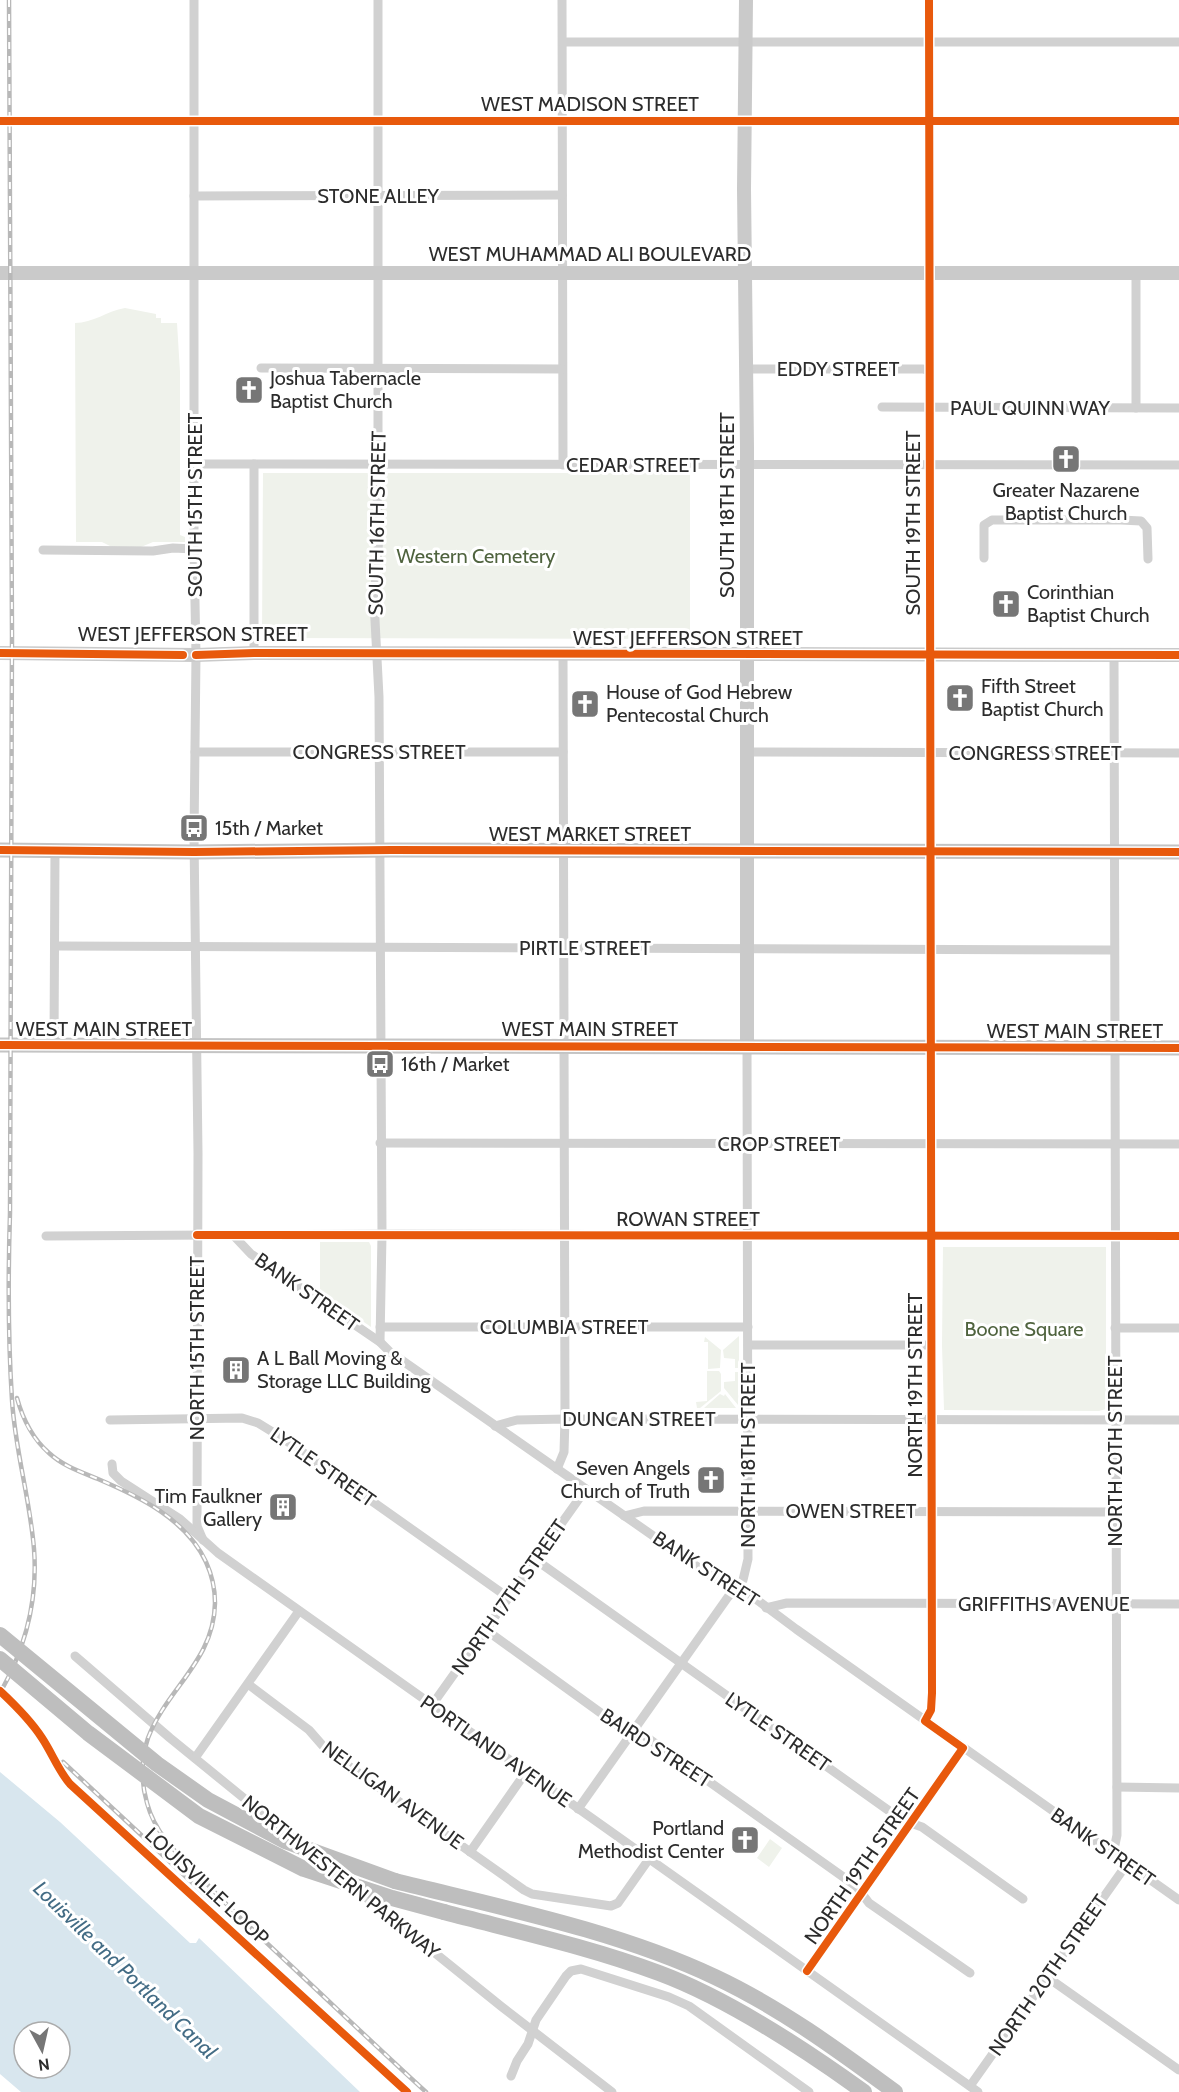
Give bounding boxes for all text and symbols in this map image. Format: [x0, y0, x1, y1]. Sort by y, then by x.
street label: WEST MADISON STREET [481, 92, 699, 116]
street label: STONE ALLEY [317, 184, 440, 208]
street label: WEST MUHAMMAD ALI BOULEVARD [429, 242, 751, 266]
street label: EDDY STREET [777, 357, 900, 381]
place label: Joshua Tabernacle Baptist Church [269, 366, 421, 413]
church icon: Joshua Tabernacle Baptist Church [233, 374, 265, 406]
street label: PAUL QUINN WAY [950, 396, 1111, 420]
street label: SOUTH 15TH STREET [183, 412, 207, 597]
street label: SOUTH 18TH STREET [715, 412, 739, 598]
street label: SOUTH 16TH STREET [363, 430, 391, 616]
street label: SOUTH 19TH STREET [901, 430, 925, 616]
church icon: Greater Nazarene Baptist Church [1050, 443, 1082, 475]
street label: CEDAR STREET [566, 453, 700, 477]
place label: Greater Nazarene Baptist Church [993, 478, 1139, 525]
park label: Western Cemetery [397, 544, 555, 568]
place label: Corinthian Baptist Church [1027, 580, 1150, 627]
church icon: Corinthian Baptist Church [990, 588, 1022, 620]
street label: WEST JEFFERSON STREET [78, 622, 308, 646]
street label: WEST JEFFERSON STREET [573, 626, 803, 650]
place label: Fifth Street Baptist Church [981, 674, 1104, 721]
place label: House of God Hebrew Pentecostal Church [606, 680, 793, 727]
church icon: Fifth Street Baptist Church [944, 682, 976, 714]
church icon: House of God Hebrew Pentecostal Church [569, 688, 601, 720]
street label: CONGRESS STREET [292, 740, 466, 764]
street label: CONGRESS STREET [948, 741, 1122, 765]
bus stop icon: 15th / Market [178, 812, 210, 844]
place label: 15th / Market [215, 816, 323, 840]
street label: WEST MARKET STREET [489, 822, 691, 846]
street label: PIRTLE STREET [519, 936, 651, 960]
street label: WEST MAIN STREET [16, 1017, 192, 1041]
street label: WEST MAIN STREET [502, 1017, 678, 1041]
street label: WEST MAIN STREET [987, 1019, 1163, 1043]
bus stop icon: 16th / Market [364, 1048, 396, 1080]
place label: 16th / Market [401, 1052, 510, 1076]
street label: CROP STREET [718, 1132, 841, 1156]
street label: ROWAN STREET [616, 1207, 760, 1231]
street label: BANK STREET [250, 1247, 364, 1337]
street label: NORTH 15TH STREET [185, 1255, 209, 1440]
street label: NORTH 19TH STREET [903, 1292, 927, 1477]
street label: COLUMBIA STREET [480, 1315, 649, 1339]
park label: Boone Square [964, 1317, 1084, 1341]
place label: A L Ball Moving & Storage LLC Building [257, 1346, 432, 1393]
building icon: A L Ball Moving & Storage LLC Building [220, 1354, 252, 1386]
street label: NORTH 20TH STREET [1103, 1355, 1127, 1547]
street label: NORTH 18TH STREET [736, 1362, 760, 1548]
street label: DUNCAN STREET [562, 1407, 716, 1431]
street label: LYTLE STREET [266, 1422, 380, 1512]
place label: Seven Angels Church of Truth [561, 1456, 690, 1503]
church icon: Seven Angels Church of Truth [695, 1464, 727, 1496]
place label: Tim Faulkner Gallery [154, 1484, 263, 1531]
building icon: Tim Faulkner Gallery [267, 1491, 299, 1523]
street label: OWEN STREET [785, 1499, 917, 1523]
street label: NORTH 17TH STREET [446, 1514, 572, 1679]
street label: BANK STREET [649, 1526, 764, 1612]
street label: GRIFFITHS AVENUE [958, 1592, 1130, 1616]
street label: LYTLE STREET [721, 1687, 835, 1777]
street label: PORTLAND AVENUE [416, 1690, 576, 1812]
street label: BAIRD STREET [596, 1703, 716, 1793]
street label: NELLIGAN AVENUE [318, 1736, 468, 1854]
street label: NORTH 19TH STREET [799, 1783, 925, 1949]
street label: NORTHWESTERN PARKWAY [237, 1790, 445, 1964]
street label: BANK STREET [1046, 1802, 1160, 1892]
place label: Portland Methodist Center [578, 1816, 725, 1863]
street label: LOUISVILLE LOOP [140, 1822, 274, 1950]
church icon: Portland Methodist Center [729, 1824, 761, 1856]
water label: Louisville and Portland Canal [28, 1876, 222, 2064]
street label: NORTH 20TH STREET [983, 1890, 1113, 2060]
north arrow [12, 2020, 72, 2080]
text: N [37, 2054, 51, 2075]

